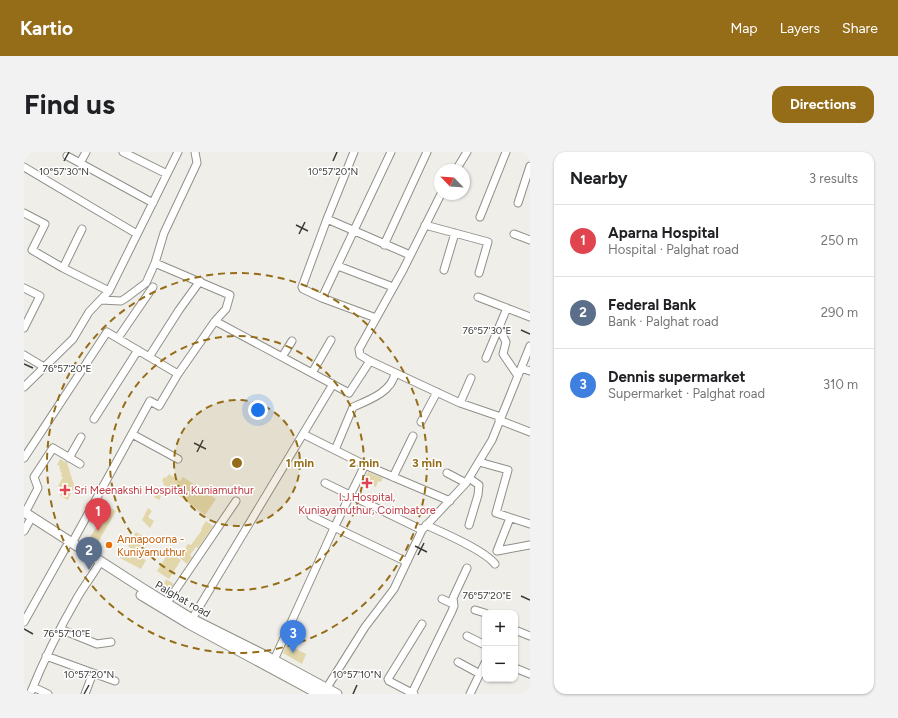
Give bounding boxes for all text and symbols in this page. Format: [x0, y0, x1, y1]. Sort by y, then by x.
text: Kartio [20, 17, 73, 40]
text: Map [730, 20, 758, 37]
text: Layers [780, 20, 820, 37]
text: Share [842, 20, 878, 37]
button: Directions [772, 86, 874, 123]
text: Find us [24, 87, 115, 121]
north arrow [434, 164, 470, 200]
text: 10°57'30"N [39, 165, 89, 178]
text: 10°57'20"N [308, 165, 358, 178]
text: Nearby [570, 168, 628, 188]
text: 3 results [809, 171, 858, 186]
text: Aparna Hospital [608, 224, 719, 242]
text: 1 [580, 233, 586, 248]
text: 250 m [821, 233, 858, 248]
text: Hospital · Palghat road [608, 242, 739, 257]
text: Federal Bank [608, 296, 696, 314]
text: 2 [579, 305, 587, 320]
text: 290 m [821, 305, 858, 320]
text: Bank · Palghat road [608, 314, 719, 329]
text: 76°57'30"E [463, 324, 511, 337]
text: 76°57'20"E [43, 362, 92, 375]
text: Dennis supermarket [608, 368, 746, 386]
text: 3 [579, 377, 587, 392]
text: 310 m [823, 377, 858, 392]
text: Supermarket · Palghat road [608, 386, 765, 401]
your location [248, 400, 268, 420]
centre of rings [230, 456, 244, 470]
text: 1 min [286, 456, 314, 470]
text: 2 min [349, 456, 379, 470]
text: 3 min [412, 456, 442, 470]
marker: I.J.Hospital, Kuniayamuthur, Coimbatore [361, 477, 373, 489]
marker: Sri Meenakshi Hospital, Kuniamuthur [59, 484, 71, 496]
place label: Sri Meenakshi Hospital, Kuniamuthur [74, 484, 254, 497]
place label: I.J.Hospital, Kuniayamuthur, Coimbatore [298, 491, 436, 517]
pin: 1 [85, 498, 111, 531]
place label: Annapoorna - Kuniyamuthur [117, 533, 186, 559]
pin: 2 [76, 537, 102, 570]
marker: Annapoorna - Kuniyamuthur [104, 540, 114, 550]
street label: Palghat road [153, 578, 213, 620]
text: 76°57'20"E [463, 589, 512, 602]
map controls [482, 610, 518, 682]
button: + [482, 610, 518, 646]
pin: 3 [280, 620, 306, 653]
text: 76°57'10"E [43, 627, 91, 640]
button: − [482, 646, 518, 682]
text: 10°57'20"N [64, 668, 114, 681]
text: 10°57'10"N [333, 668, 381, 681]

